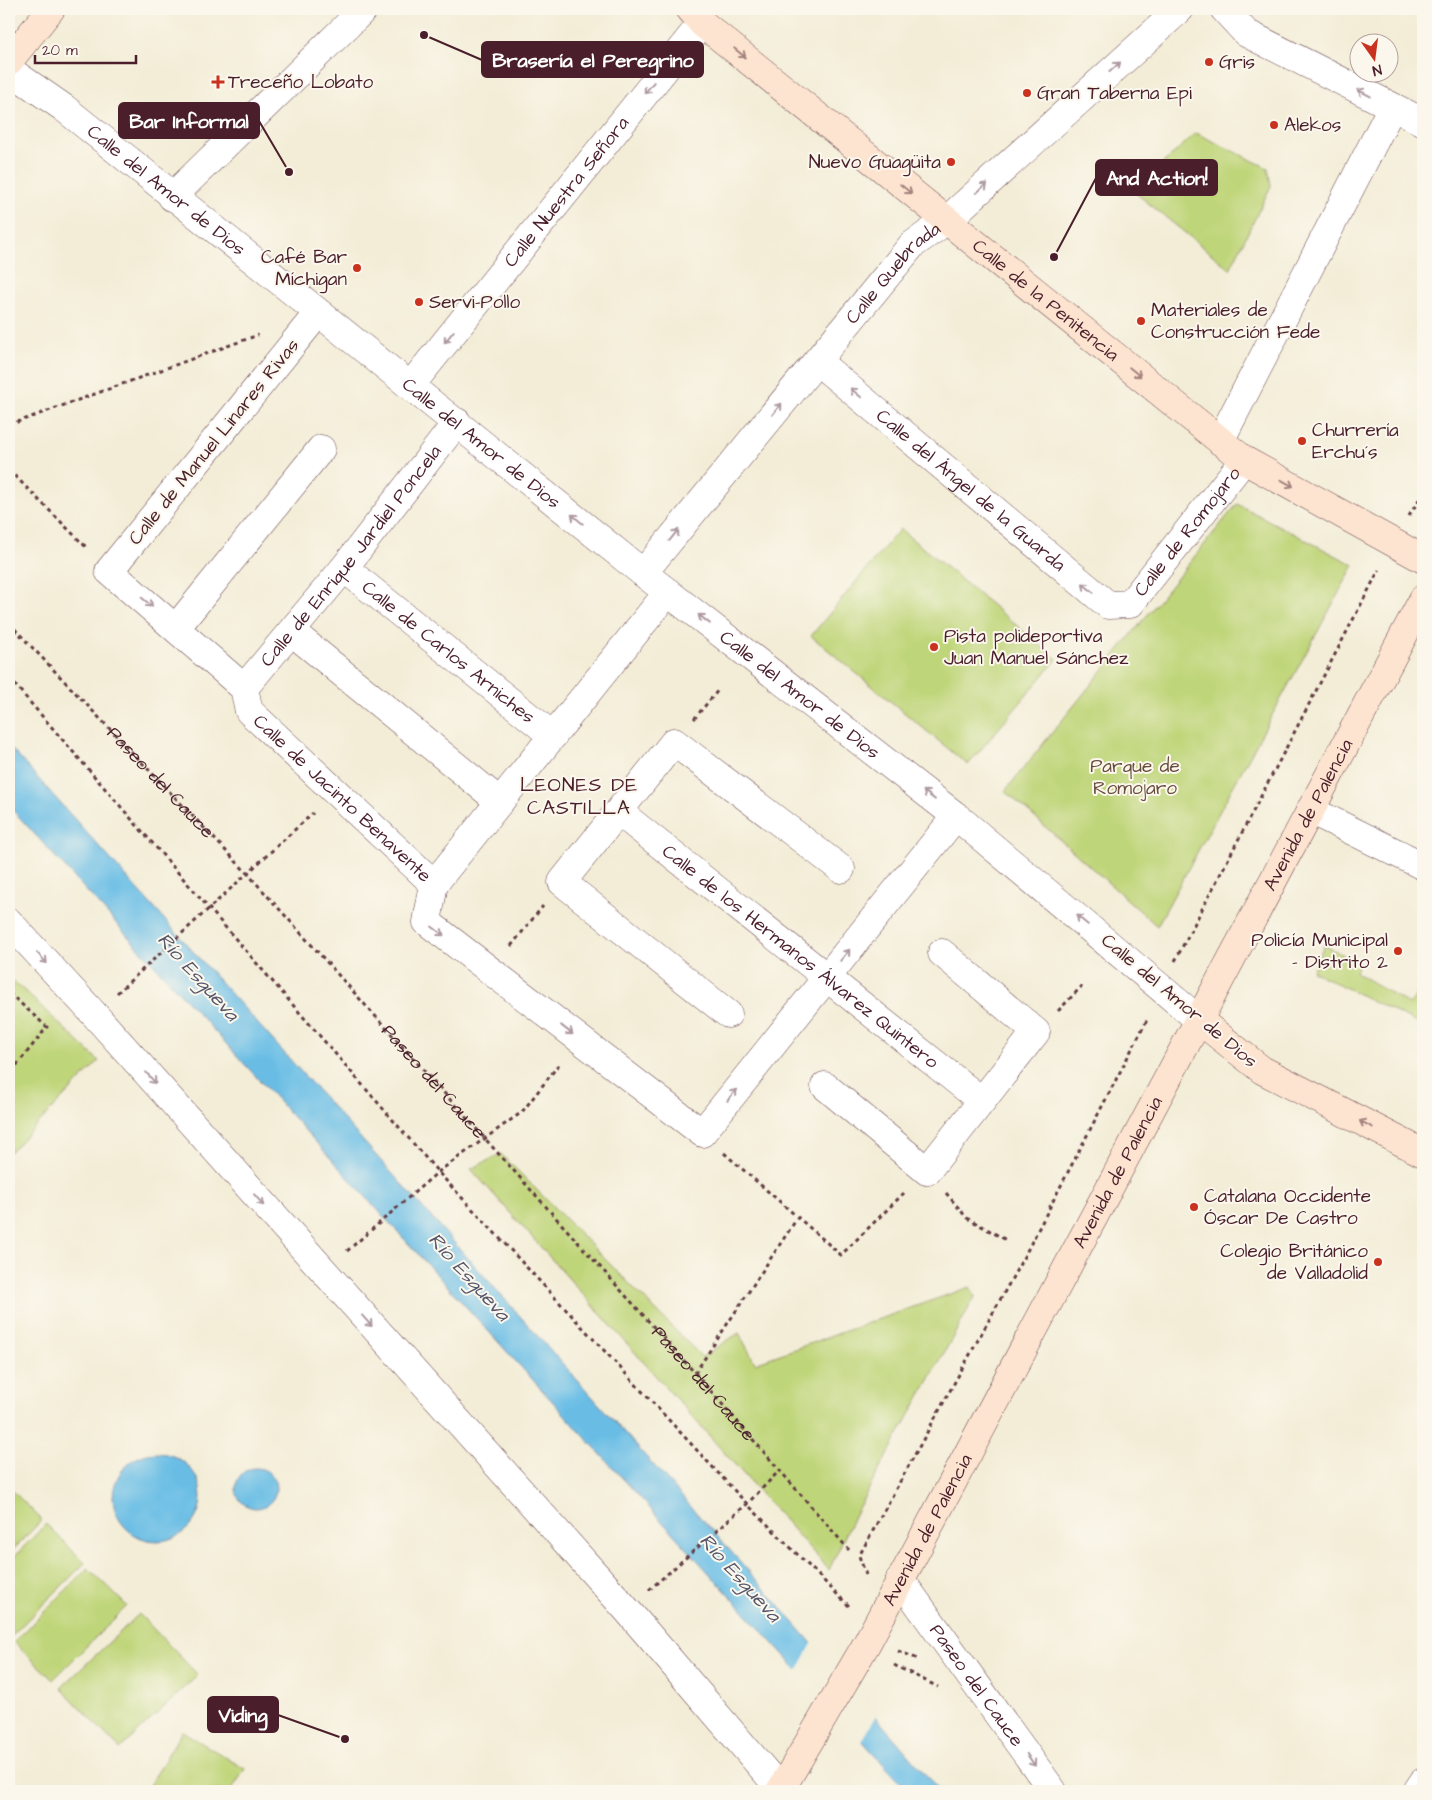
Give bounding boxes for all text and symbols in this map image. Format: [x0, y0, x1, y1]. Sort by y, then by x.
scale bar [35, 32, 136, 64]
north arrow [1350, 32, 1400, 82]
text: 20 m [42, 40, 78, 61]
callout: Brasería el Peregrino [482, 42, 703, 77]
text: Brasería el Peregrino [492, 47, 695, 76]
one-way arrow [733, 48, 746, 59]
place label: Gris [1219, 49, 1255, 76]
marker: Gris [1203, 56, 1215, 68]
text: N [1370, 59, 1384, 80]
one-way arrow [1109, 61, 1122, 73]
place label: Treceño Lobato [228, 69, 374, 96]
marker: Treceño Lobato [212, 76, 224, 88]
place label: Gran Taberna Epi [1037, 80, 1192, 107]
one-way arrow [644, 81, 655, 94]
marker: Gran Taberna Epi [1021, 87, 1033, 99]
one-way arrow [1357, 88, 1372, 97]
callout: Bar Informal [119, 103, 259, 138]
text: Bar Informal [129, 108, 249, 136]
street label: Calle Nuestra Señora [497, 110, 636, 273]
place label: Alekos [1284, 112, 1341, 139]
street label: Calle del Amor de Dios [81, 118, 251, 262]
marker: Alekos [1268, 119, 1280, 131]
place label: Nuevo Guagüita [809, 149, 941, 177]
marker: Nuevo Guagüita [945, 156, 957, 168]
callout: And Action! [1096, 160, 1217, 195]
text: And Action! [1106, 165, 1208, 193]
one-way arrow [976, 182, 989, 194]
one-way arrow [900, 183, 913, 194]
street label: Calle Quebrada [839, 215, 946, 330]
street label: Calle de la Penitencia [967, 233, 1125, 368]
place label: Café Bar Míchigan [261, 244, 348, 294]
marker: Café Bar Míchigan [351, 262, 363, 274]
place label: Servi-Pollo [429, 289, 520, 316]
marker: Servi-Pollo [413, 296, 425, 308]
place label: Materiales de Construcción Fede [1151, 297, 1320, 346]
marker: Materiales de Construcción Fede [1135, 315, 1147, 327]
one-way arrow [444, 331, 455, 344]
street label: Calle de Manuel Linares Rivas [122, 333, 306, 551]
one-way arrow [1128, 366, 1141, 377]
street label: Calle del Amor de Dios [396, 371, 566, 515]
one-way arrow [850, 388, 863, 399]
one-way arrow [771, 403, 782, 416]
street label: Calle del Ángel de la Guarda [870, 403, 1072, 578]
place label: Churrería Erchu´s [1312, 417, 1399, 466]
marker: Churrería Erchu´s [1296, 435, 1308, 447]
street label: Calle de Enrique Jardiel Poncela [254, 439, 448, 672]
street label: Calle de Romojaro [1127, 461, 1247, 602]
one-way arrow [1279, 479, 1293, 489]
one-way arrow [570, 513, 583, 524]
one-way arrow [668, 529, 679, 542]
street label: Calle de Carlos Arniches [356, 574, 541, 730]
one-way arrow [1081, 582, 1094, 594]
one-way arrow [140, 597, 153, 608]
one-way arrow [698, 614, 711, 625]
place label: Pista polideportiva Juan Manuel Sánchez [944, 623, 1129, 672]
street label: Calle del Amor de Dios [714, 624, 886, 766]
marker: Pista polideportiva Juan Manuel Sánchez [928, 641, 940, 653]
street label: Calle de Jacinto Benavente [247, 708, 438, 889]
street label: Paseo del Cauce [101, 720, 221, 844]
street label: Avenida de Palencia [1257, 734, 1360, 896]
park label: Parque de Romojaro [1090, 753, 1180, 802]
district label: LEONES DE CASTILLA [520, 771, 638, 822]
one-way arrow [923, 789, 936, 800]
street label: Calle de los Hermanos Álvarez Quintero [656, 838, 945, 1075]
one-way arrow [1076, 914, 1089, 925]
one-way arrow [431, 925, 444, 936]
water label: Río Esgueva [150, 927, 246, 1029]
place label: Policía Municipal - Distrito 2 [1251, 927, 1388, 976]
street label: Calle del Amor de Dios [1095, 928, 1263, 1074]
marker: Policía Municipal - Distrito 2 [1392, 945, 1404, 957]
one-way arrow [839, 948, 850, 961]
one-way arrow [36, 951, 48, 964]
street label: Paseo del Cauce [375, 1018, 492, 1145]
one-way arrow [560, 1024, 573, 1035]
one-way arrow [145, 1071, 157, 1084]
one-way arrow [727, 1089, 738, 1102]
street label: Avenida de Palencia [1066, 1091, 1169, 1253]
one-way arrow [1359, 1119, 1374, 1128]
place label: Catalana Occidente Óscar De Castro [1204, 1183, 1371, 1232]
one-way arrow [253, 1193, 265, 1206]
marker: Catalana Occidente Óscar De Castro [1188, 1201, 1200, 1213]
water label: Río Esgueva [421, 1227, 517, 1329]
place label: Colegio Británico de Valladolid [1220, 1238, 1368, 1287]
marker: Colegio Británico de Valladolid [1372, 1256, 1384, 1268]
one-way arrow [361, 1315, 373, 1328]
street label: Paseo del Cauce [645, 1320, 762, 1447]
street label: Avenida de Palencia [876, 1449, 979, 1610]
water label: Río Esgueva [692, 1528, 788, 1630]
street label: Paseo del Cauce [923, 1618, 1030, 1752]
callout: Viding [208, 1697, 278, 1732]
text: Viding [217, 1702, 268, 1731]
one-way arrow [1026, 1753, 1036, 1767]

